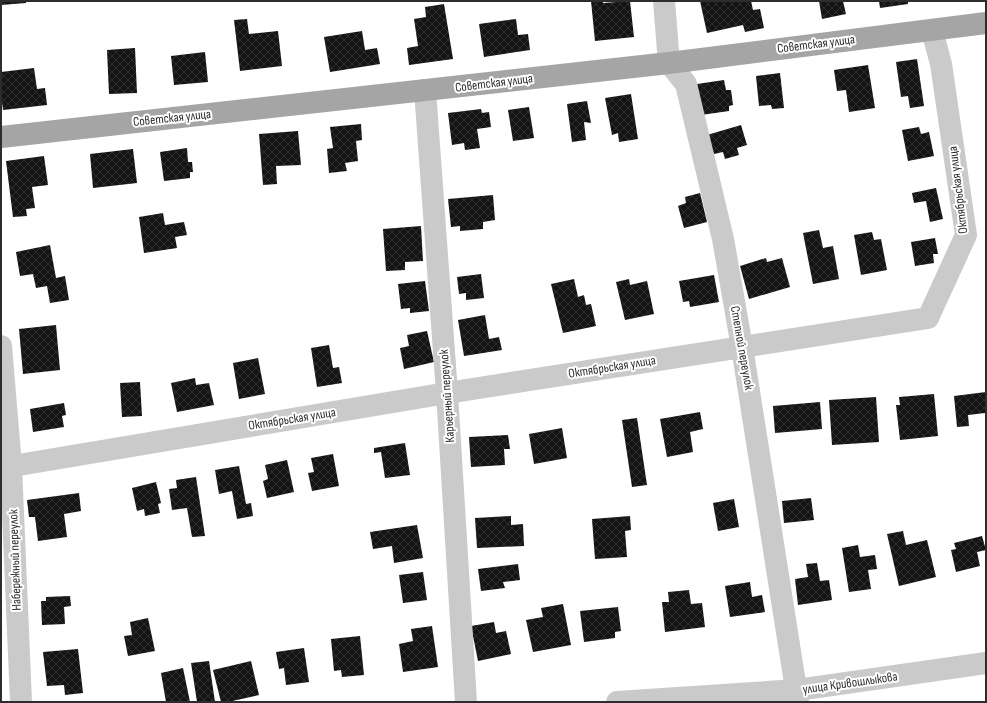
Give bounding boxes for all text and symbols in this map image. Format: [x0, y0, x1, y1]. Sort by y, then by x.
street label: Советская улица [776, 31, 856, 57]
street label: Советская улица [454, 70, 534, 96]
street label: Советская улица [132, 106, 212, 130]
street label: Октябрьская улица [945, 145, 971, 235]
street label: Степной переулок [727, 305, 757, 391]
street label: Карьерный переулок [436, 349, 458, 443]
street label: Октябрьская улица [567, 352, 657, 382]
street label: Октябрьская улица [247, 404, 337, 434]
street label: Набережный переулок [5, 509, 25, 611]
street label: улица Кривошлыкова [802, 668, 898, 698]

